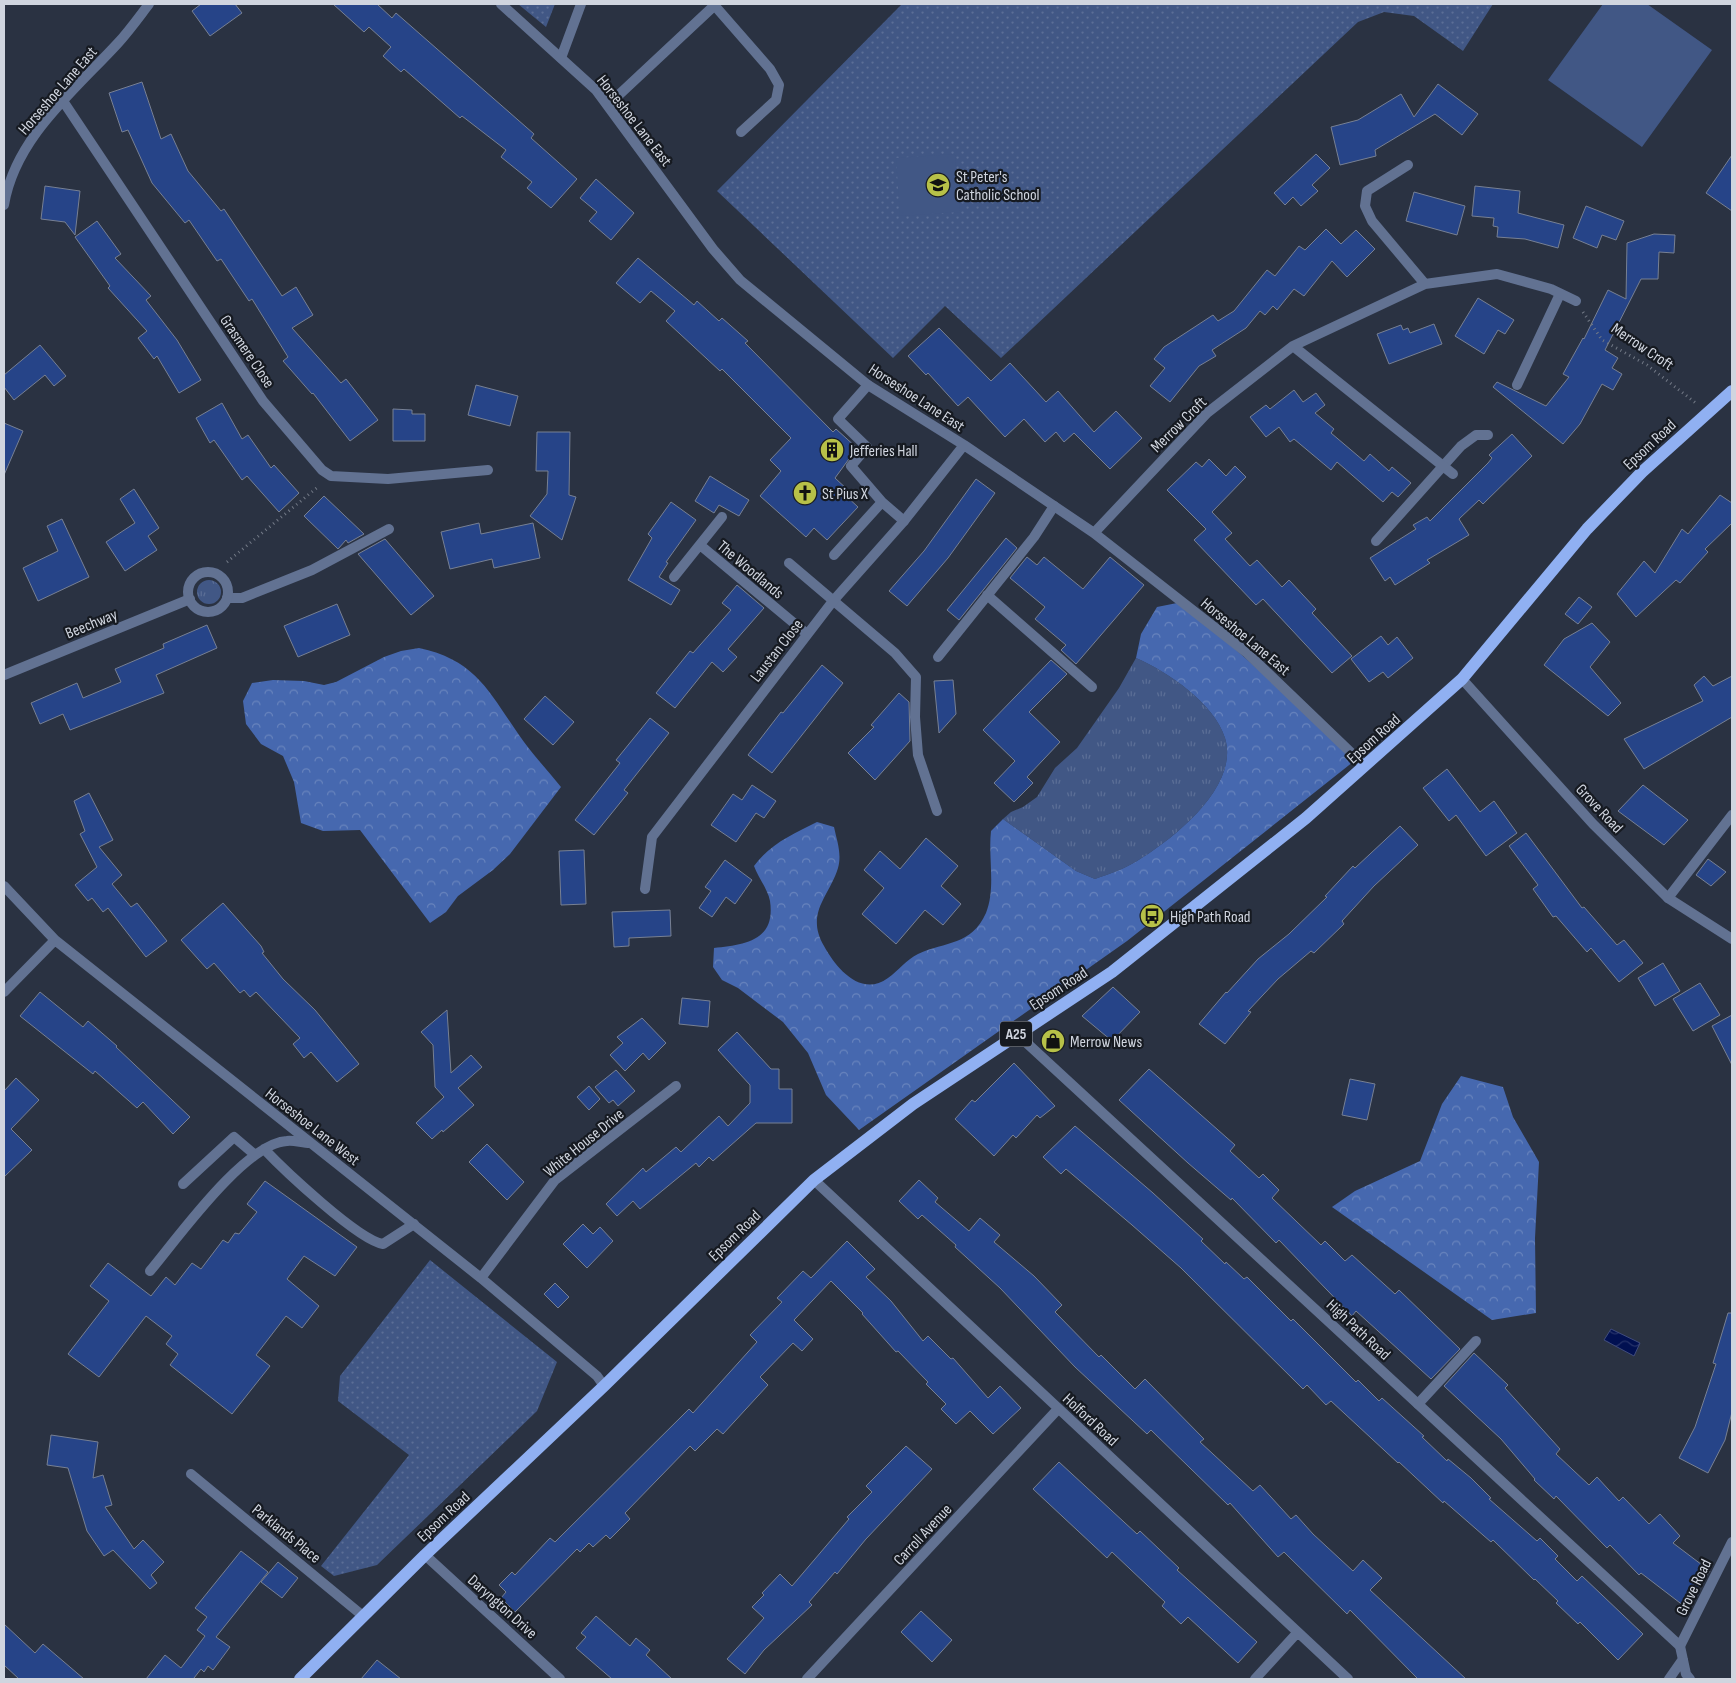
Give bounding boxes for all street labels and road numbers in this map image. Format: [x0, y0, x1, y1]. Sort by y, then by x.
street label: Horseshoe Lane East [15, 43, 102, 139]
street label: Horseshoe Lane East [592, 72, 675, 170]
street label: Grasmere Close [215, 312, 278, 392]
street label: Merrow Croft [1607, 319, 1677, 375]
street label: Horseshoe Lane East [865, 360, 968, 436]
street label: Merrow Croft [1147, 393, 1211, 457]
street label: Epsom Road [1620, 416, 1680, 474]
street label: The Woodlands [713, 537, 787, 604]
street label: Horseshoe Lane East [1197, 594, 1294, 680]
street label: Beechway [63, 605, 120, 643]
street label: Laustan Close [747, 616, 808, 686]
street label: Epsom Road [1343, 710, 1405, 768]
street label: Grove Road [1571, 780, 1627, 838]
street label: Epsom Road [1026, 964, 1091, 1015]
road number: A25 [1000, 1022, 1032, 1046]
street label: Horseshoe Lane West [261, 1084, 363, 1170]
street label: White House Drive [540, 1105, 628, 1181]
street label: Epsom Road [705, 1207, 765, 1266]
street label: High Path Road [1322, 1296, 1394, 1365]
street label: Holford Road [1058, 1390, 1122, 1451]
street label: Epsom Road [414, 1488, 474, 1546]
street label: Carroll Avenue [890, 1500, 956, 1570]
street label: Parklands Place [248, 1501, 324, 1568]
street label: Grove Road [1673, 1556, 1716, 1619]
street label: Daryngton Drive [463, 1571, 541, 1643]

